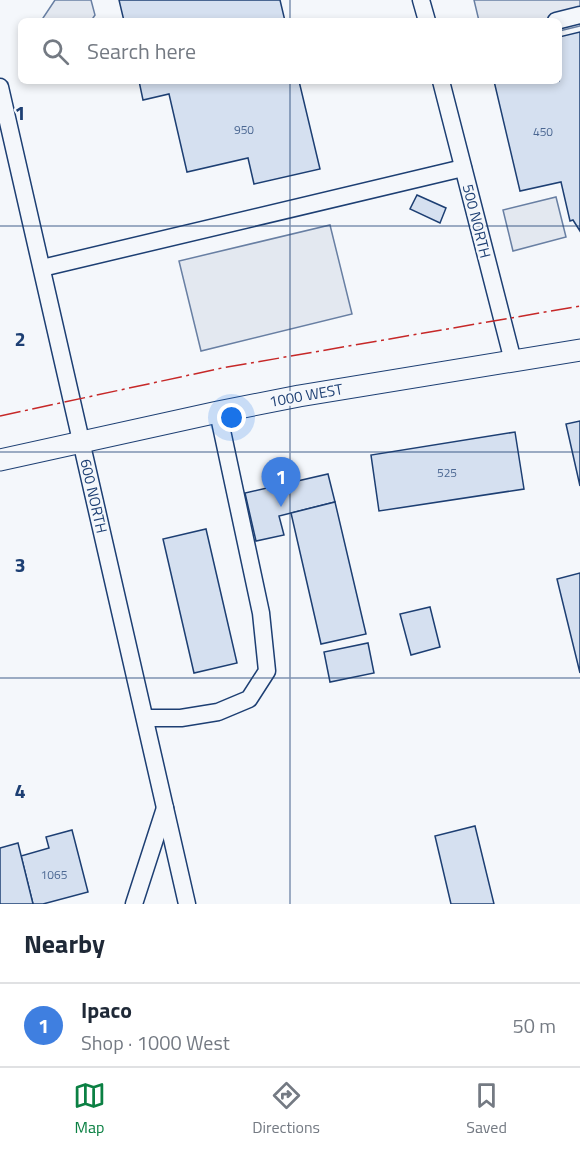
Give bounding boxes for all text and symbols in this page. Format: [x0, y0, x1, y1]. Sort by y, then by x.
search box [18, 18, 562, 84]
text: Search here [87, 34, 196, 68]
icon: search [39, 35, 72, 68]
text: 1 [14, 97, 26, 128]
house number: 950 [234, 120, 254, 139]
house number: 450 [533, 122, 553, 141]
street label: 500 NORTH [457, 182, 497, 260]
text: 2 [14, 323, 26, 354]
street label: 1000 WEST [267, 377, 345, 413]
your location [217, 403, 246, 432]
street label: 600 NORTH [74, 457, 114, 535]
pin: 1 [262, 458, 300, 507]
house number: 525 [437, 463, 457, 482]
text: 3 [14, 549, 26, 580]
text: 4 [14, 775, 26, 806]
house number: 1065 [41, 865, 68, 884]
text: Nearby [24, 924, 105, 963]
text: Ipaco [81, 993, 132, 1027]
text: 1 [38, 1010, 49, 1041]
text: 50 m [512, 1010, 556, 1041]
text: Shop · 1000 West [81, 1027, 230, 1058]
tab: Map [73, 1079, 106, 1139]
tab: Directions [252, 1079, 320, 1139]
tab: Saved [466, 1079, 507, 1139]

